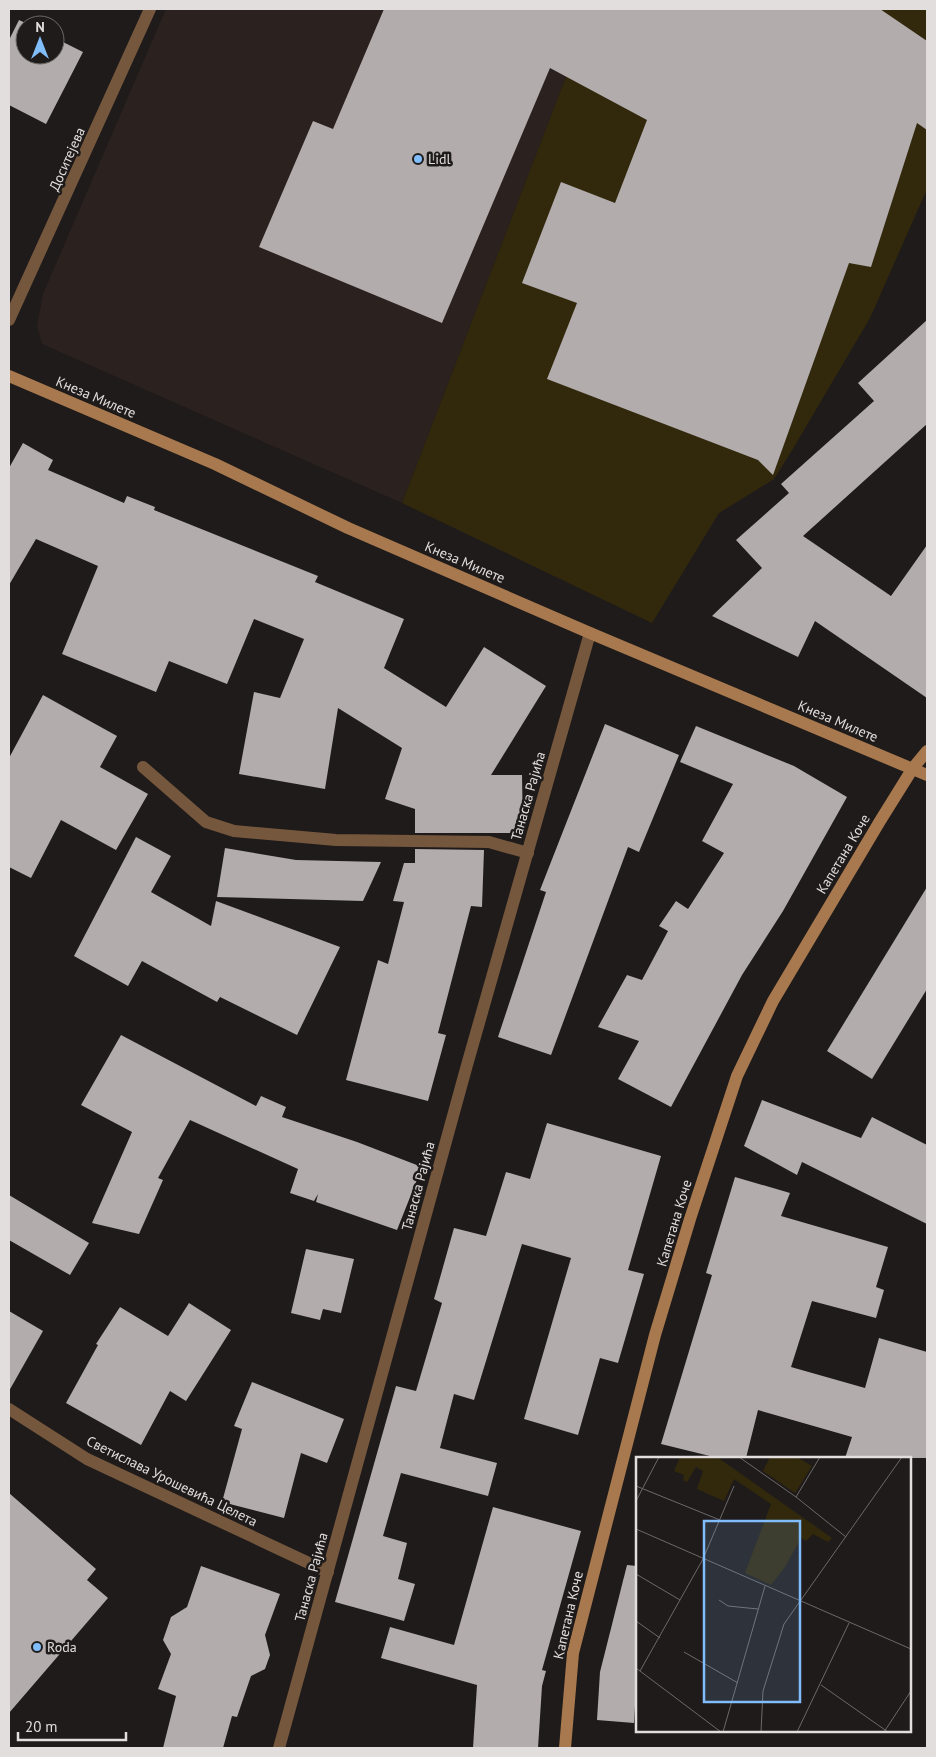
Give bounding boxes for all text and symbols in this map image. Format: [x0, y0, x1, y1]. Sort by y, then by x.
north arrow [15, 15, 65, 65]
text: N [35, 18, 45, 36]
street label: Доситејева [45, 124, 89, 194]
place label: Lidl [428, 150, 451, 168]
marker: Lidl [412, 153, 424, 165]
street label: Кнеза Милете [53, 372, 139, 422]
street label: Кнеза Милете [422, 537, 508, 587]
street label: Кнеза Милете [795, 696, 881, 746]
street label: Танаска Рајића [507, 749, 549, 843]
street label: Капетана Коче [812, 811, 874, 897]
street label: Танаска Рајића [397, 1139, 439, 1233]
street label: Капетана Коче [652, 1177, 696, 1269]
street label: Светислава Урошевића Целета [84, 1432, 261, 1530]
inset map [636, 1457, 911, 1732]
street label: Танаска Рајића [290, 1530, 332, 1624]
street label: Капетана Коче [549, 1569, 587, 1661]
place label: Roda [47, 1638, 77, 1656]
marker: Roda [31, 1641, 43, 1653]
scale bar [18, 1710, 125, 1742]
text: 20 m [25, 1717, 58, 1736]

